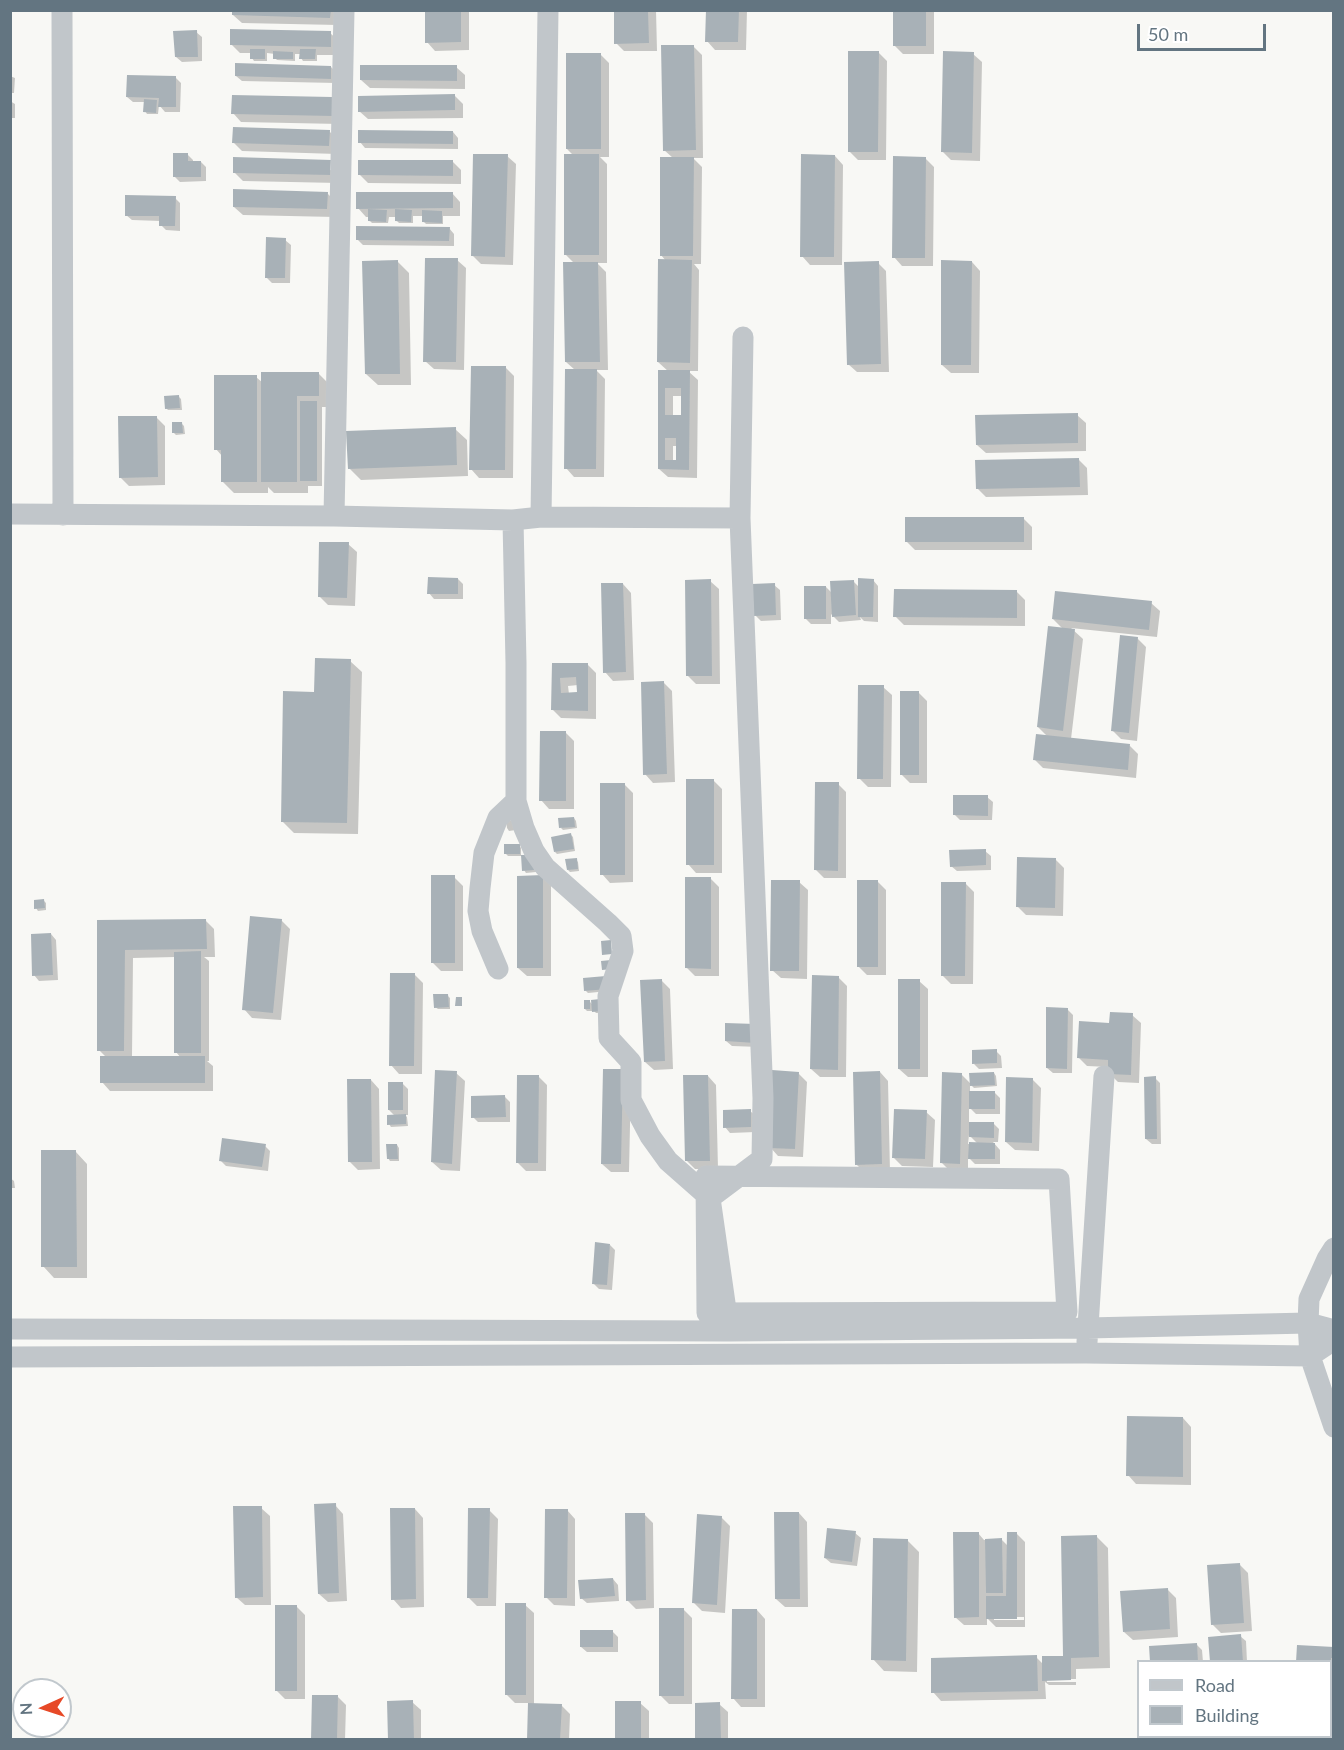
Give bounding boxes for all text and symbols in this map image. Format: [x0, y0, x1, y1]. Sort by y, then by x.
scale bar [1140, 12, 1269, 50]
text: 50 m [1148, 23, 1188, 45]
legend [1137, 1660, 1332, 1738]
text: Road [1195, 1674, 1235, 1696]
north arrow [12, 1678, 72, 1738]
text: N [16, 1702, 35, 1716]
text: Building [1195, 1704, 1259, 1726]

